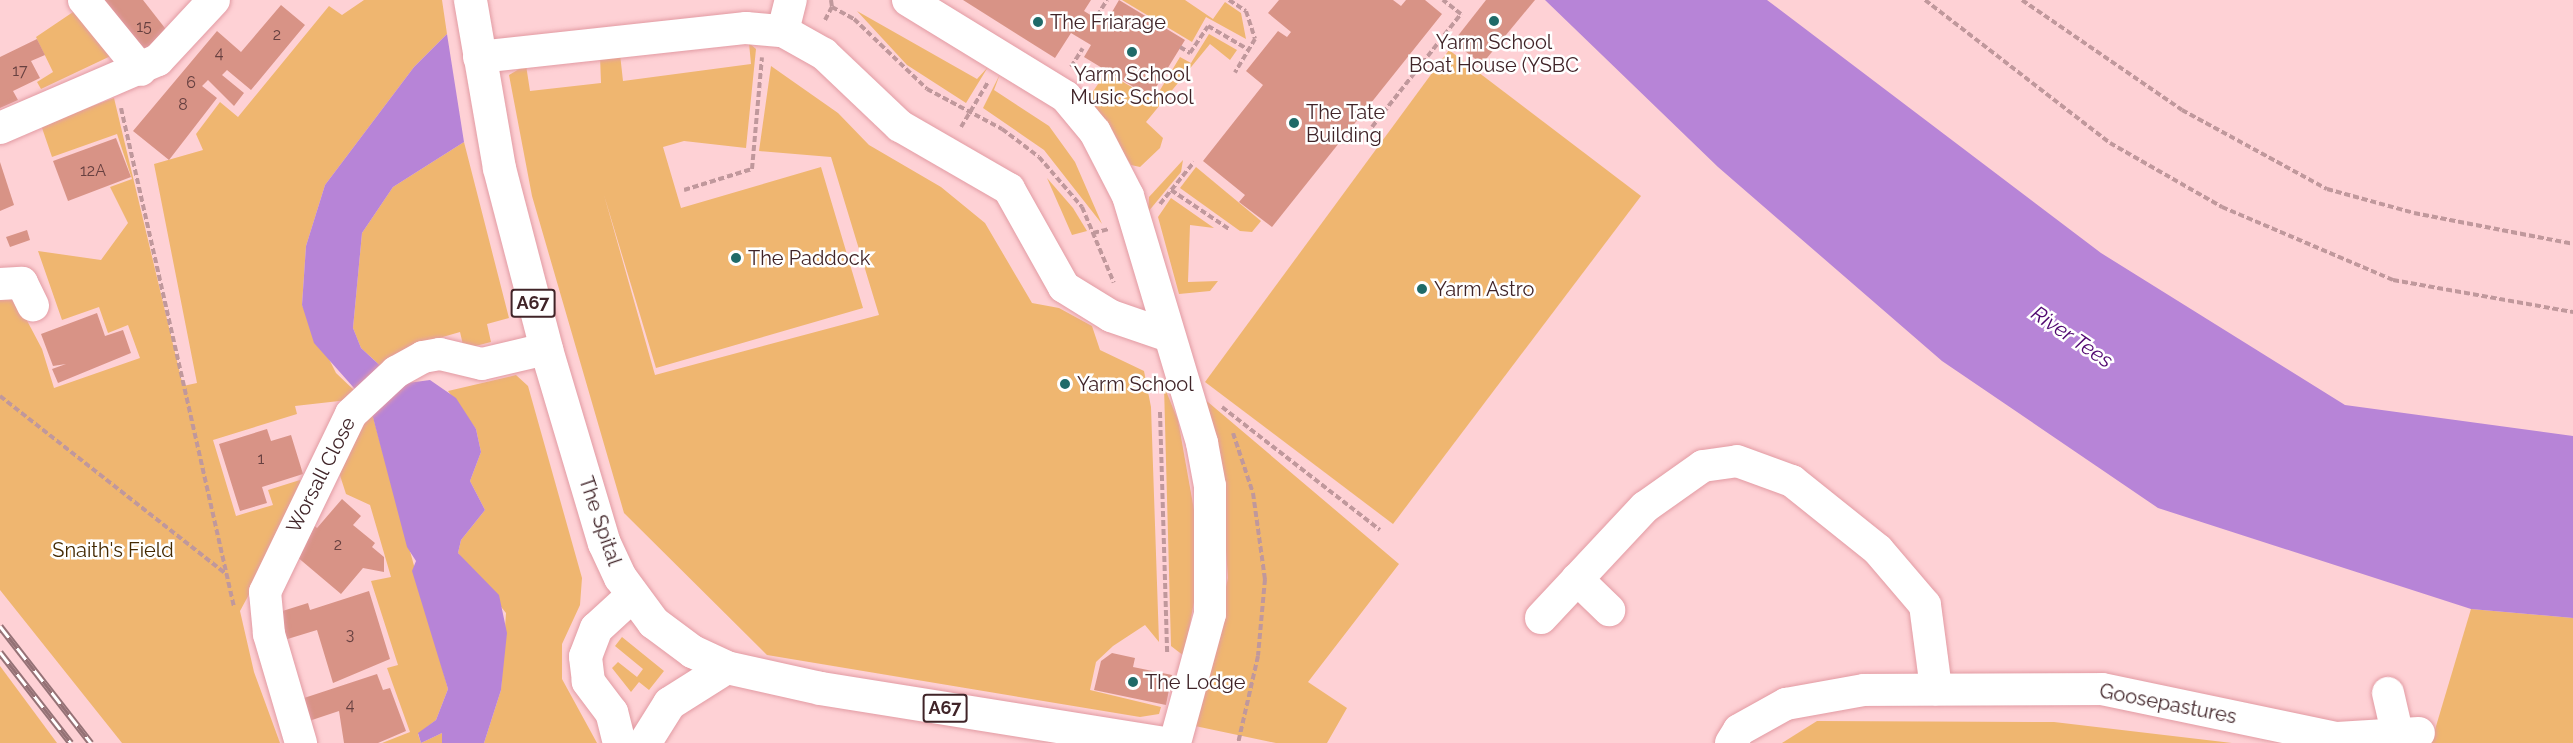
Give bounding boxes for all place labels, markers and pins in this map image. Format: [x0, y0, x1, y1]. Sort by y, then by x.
place label: The Friarage [1050, 10, 1166, 34]
marker: Yarm School Boat House (YSBC [1487, 14, 1501, 28]
marker: The Friarage [1031, 15, 1045, 29]
place label: Yarm School Boat House (YSBC [1409, 30, 1579, 77]
marker: Yarm School Music School [1125, 45, 1139, 59]
place label: Yarm School Music School [1070, 62, 1194, 109]
place label: The Tate Building [1306, 100, 1386, 147]
marker: The Tate Building [1287, 116, 1301, 130]
place label: The Paddock [748, 246, 870, 270]
marker: The Paddock [729, 251, 743, 265]
place label: Yarm Astro [1434, 277, 1535, 301]
marker: Yarm Astro [1415, 282, 1429, 296]
place label: Yarm School [1077, 372, 1194, 396]
marker: Yarm School [1058, 377, 1072, 391]
place label: The Lodge [1145, 670, 1246, 694]
marker: The Lodge [1126, 675, 1140, 689]

